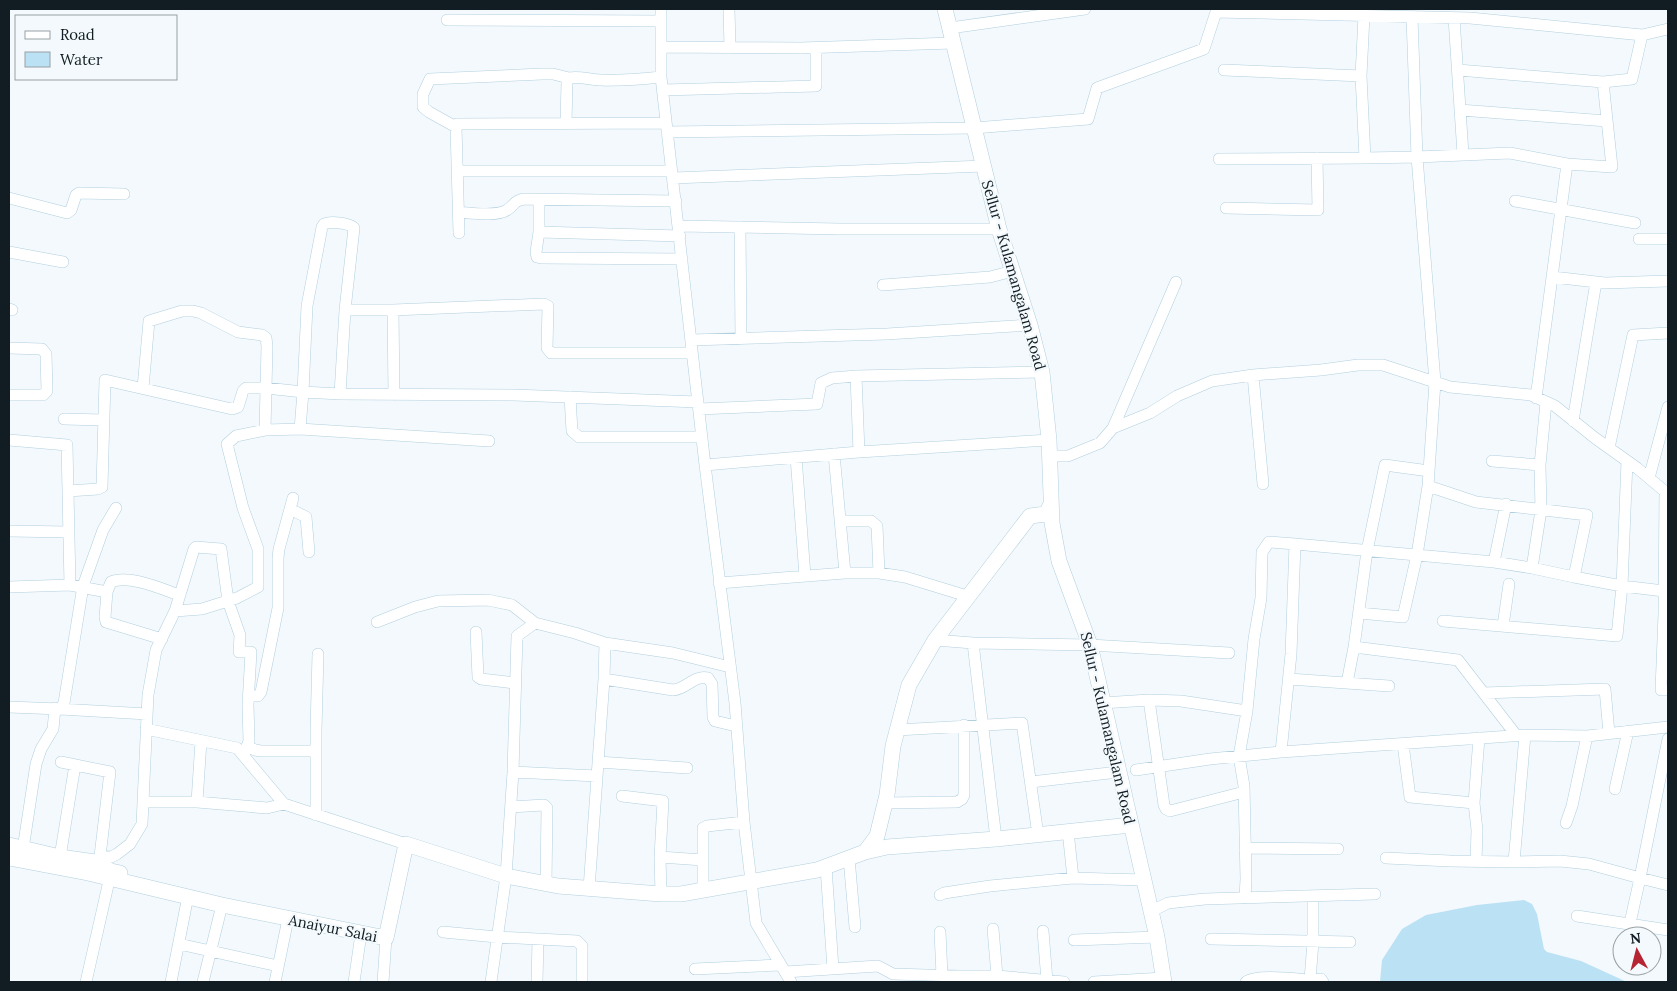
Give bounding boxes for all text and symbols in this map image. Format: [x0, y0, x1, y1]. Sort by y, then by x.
legend [15, 15, 178, 80]
text: Road [60, 25, 95, 44]
text: Water [60, 50, 103, 69]
street label: Sellur - Kulamangalam Road [978, 178, 1050, 372]
street label: Sellur - Kulamangalam Road [1077, 630, 1139, 826]
street label: Anaiyur Salai [286, 910, 379, 946]
north arrow [1612, 926, 1662, 976]
text: N [1629, 928, 1642, 948]

